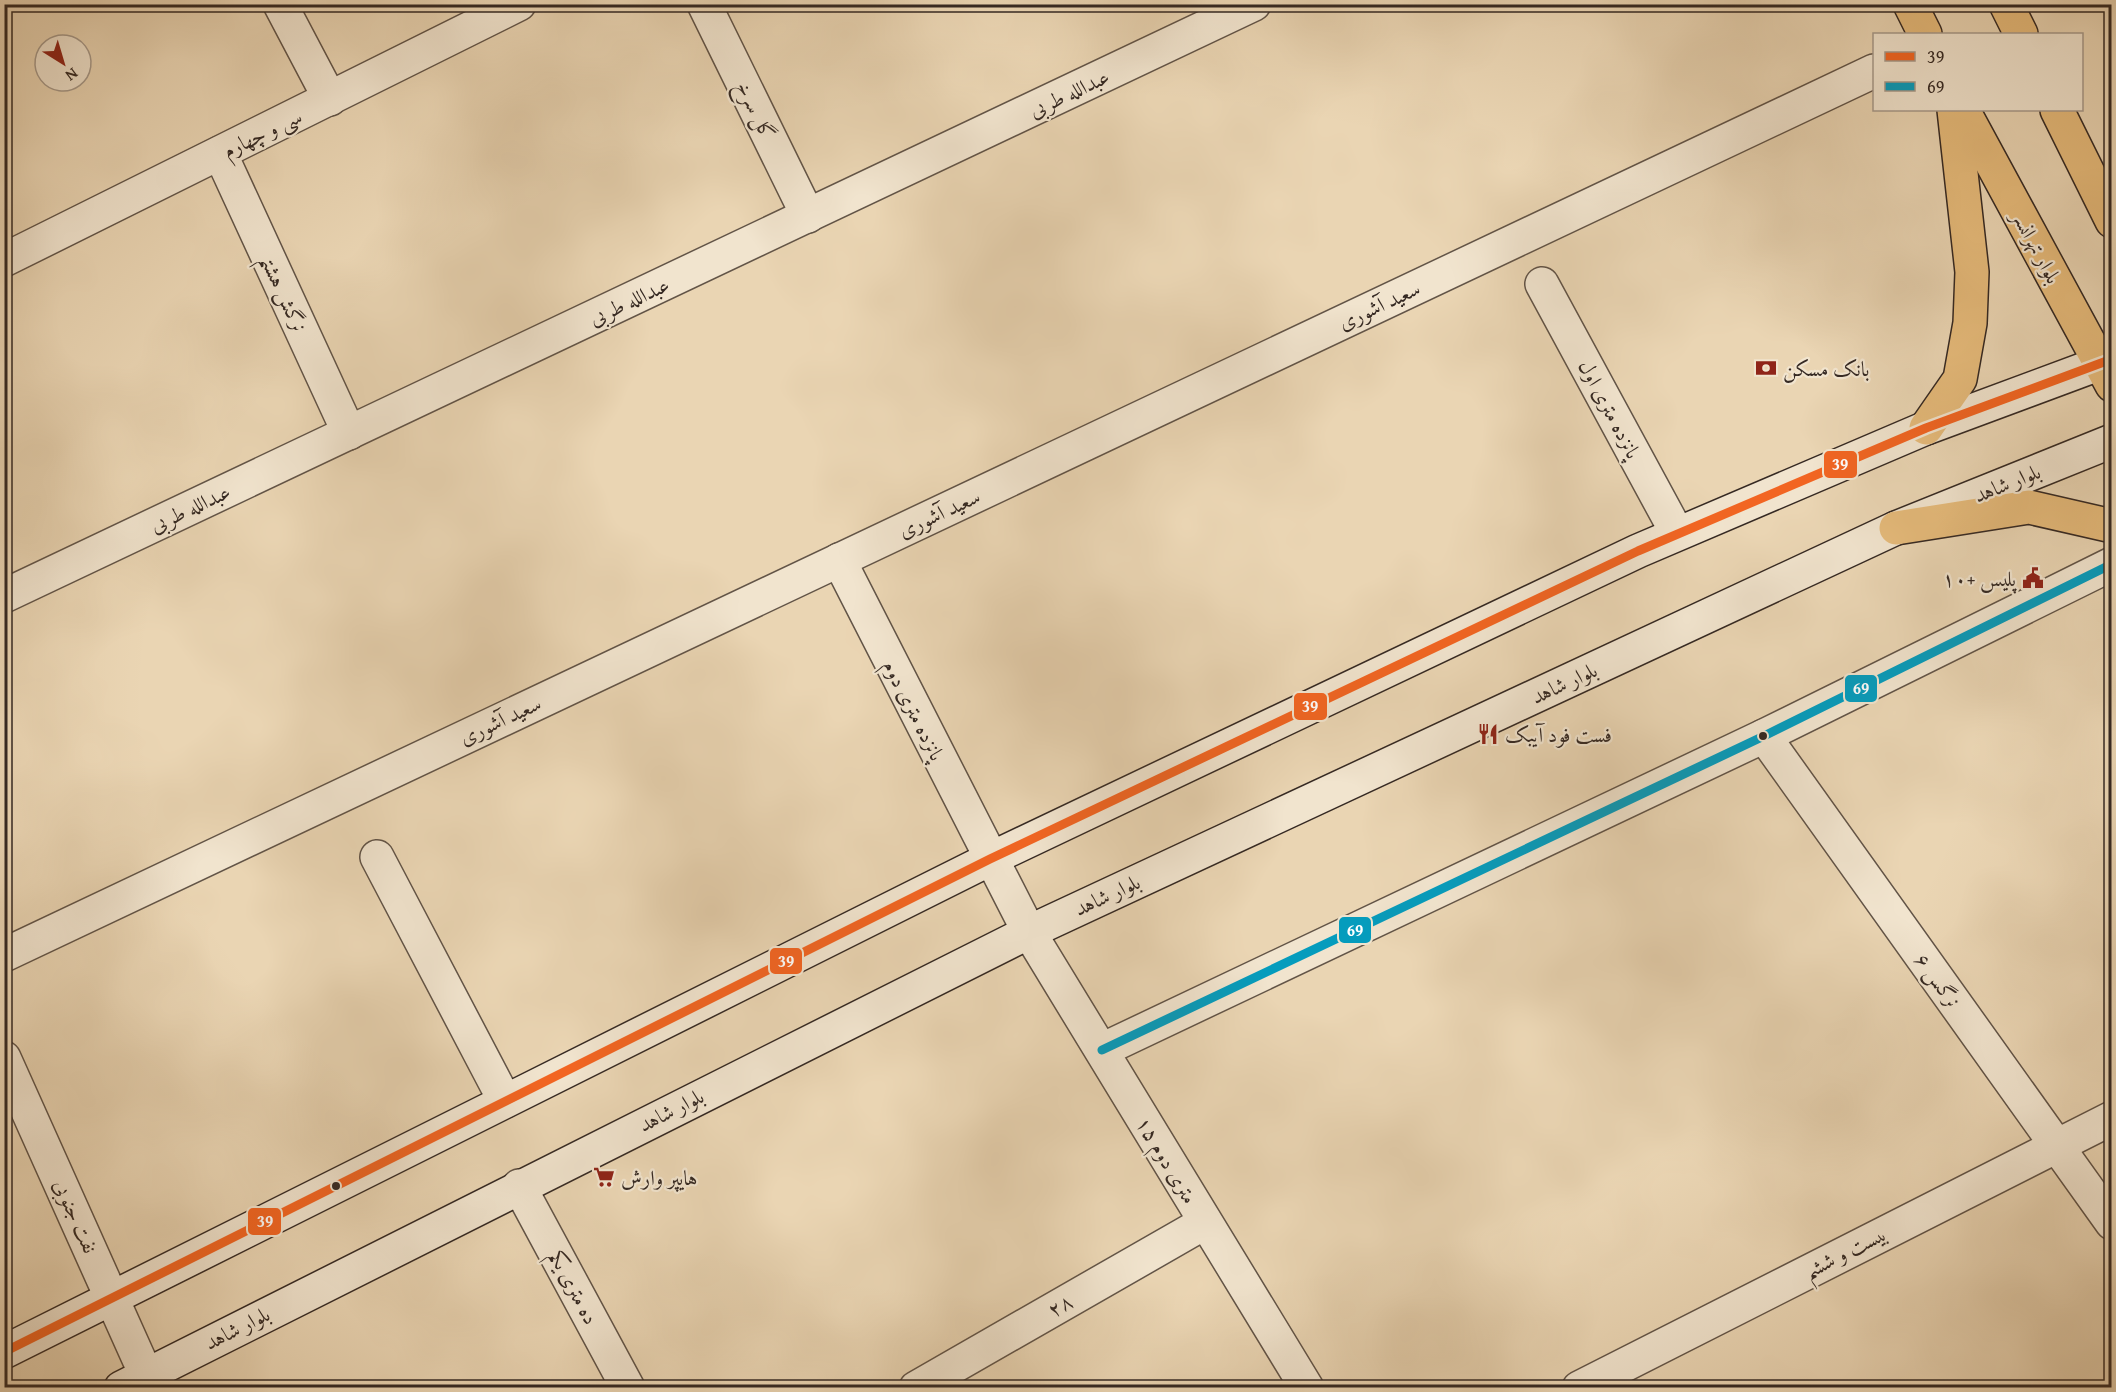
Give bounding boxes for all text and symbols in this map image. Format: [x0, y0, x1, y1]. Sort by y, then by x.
north arrow [33, 33, 93, 93]
legend [1873, 33, 2083, 111]
text: 39 [1927, 43, 1944, 70]
street label: عبدالله طربی [1024, 61, 1114, 125]
text: N [60, 62, 84, 88]
text: 69 [1927, 73, 1944, 100]
street label: گل سرخ [725, 75, 784, 147]
street label: سی و چهارم [217, 100, 308, 168]
street label: بلوار تهرانسر [2004, 203, 2069, 289]
street label: نرگش هشتم [247, 249, 316, 340]
street label: عبدالله طربی [584, 269, 674, 333]
street label: سعید آشوری [1333, 272, 1425, 338]
place label: بانک مسکن [1783, 353, 1870, 384]
street label: پانزده متری اول [1571, 354, 1650, 465]
bank icon: بانک مسکن [1754, 356, 1778, 380]
line badge: 39 [1823, 450, 1858, 479]
text: 39 [1832, 452, 1848, 476]
street label: بلوار شاهد [1969, 456, 2045, 510]
street label: عبدالله طربی [145, 476, 235, 540]
street label: سعید آشوری [893, 480, 985, 546]
place label: پلیس +۱۰ [1942, 563, 2017, 594]
public building icon: پلیس +۱۰ [2021, 566, 2045, 590]
street label: پانزده متری دوم [873, 654, 953, 768]
street label: بلوار شاهد [1526, 654, 1602, 712]
line badge: 69 [1844, 674, 1878, 703]
text: 69 [1853, 676, 1869, 700]
street label: سعید آشوری [454, 687, 546, 753]
line badge: 39 [1293, 692, 1328, 721]
text: 39 [1302, 694, 1318, 718]
place label: فست فود آیبک [1505, 719, 1612, 750]
restaurant icon: فست فود آیبک [1476, 722, 1500, 746]
unlabelled marker [1757, 730, 1769, 742]
street label: بلوار شاهد [1069, 866, 1145, 924]
line badge: 69 [1338, 916, 1372, 944]
text: 69 [1347, 918, 1363, 942]
street label: نرگس ۶ [1907, 946, 1969, 1014]
line badge: 39 [769, 947, 803, 975]
text: 39 [778, 949, 794, 973]
street label: بلوار شاهد [633, 1080, 709, 1140]
street label: ۱۵ متری دوم [1126, 1110, 1205, 1211]
place label: هایپر وارش [621, 1162, 698, 1193]
supermarket icon: هایپر وارش [592, 1165, 616, 1189]
street label: نفت جنوبی [46, 1174, 106, 1258]
unlabelled marker [330, 1180, 342, 1192]
line badge: 39 [247, 1207, 282, 1236]
text: 39 [257, 1209, 273, 1233]
street label: بیست و ششم [1798, 1218, 1895, 1292]
street label: ده متری یکم [537, 1244, 607, 1332]
street label: ۲۸ [1042, 1285, 1078, 1325]
street label: بلوار شاهد [199, 1298, 275, 1358]

